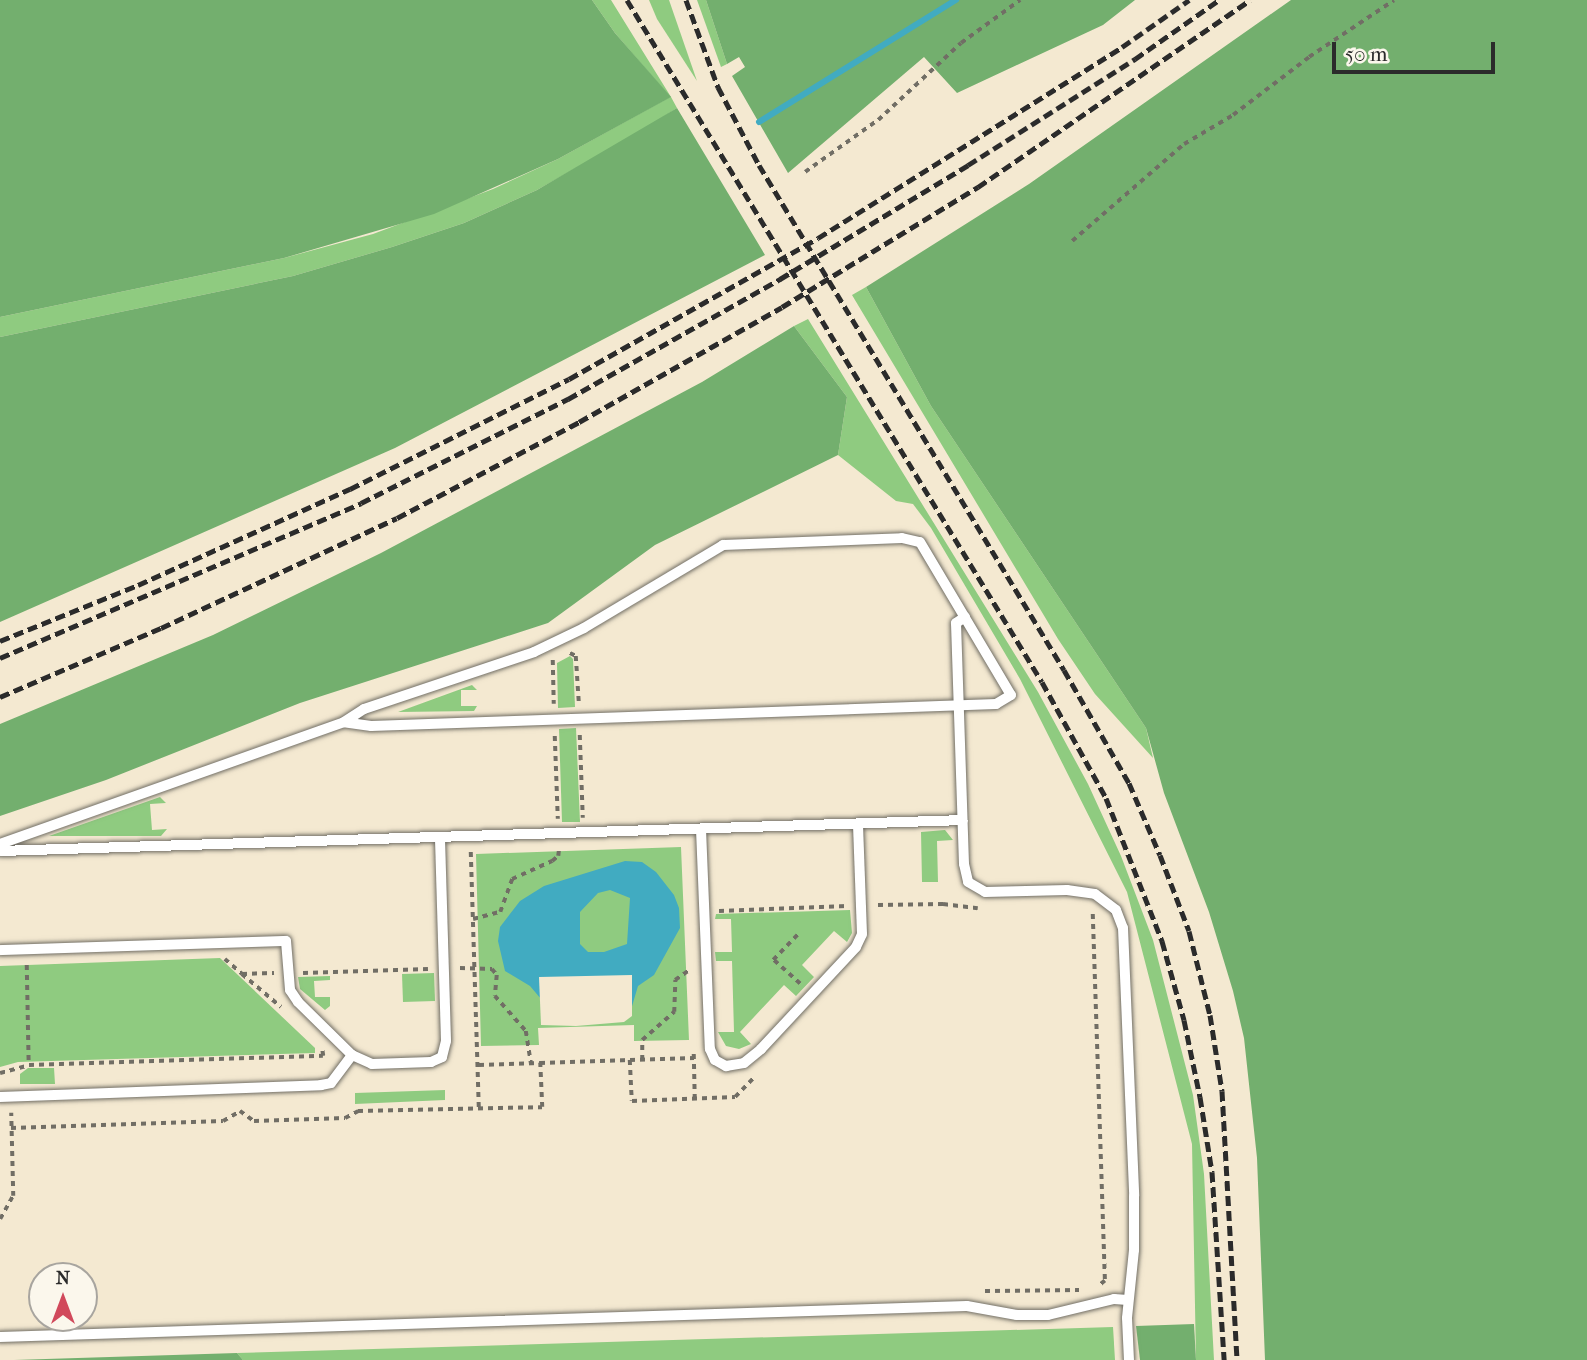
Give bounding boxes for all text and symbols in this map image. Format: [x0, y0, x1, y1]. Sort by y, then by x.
scale bar [1335, 28, 1498, 72]
text: 50 m [1345, 42, 1388, 66]
north arrow [28, 1262, 98, 1332]
text: N [56, 1267, 70, 1289]

